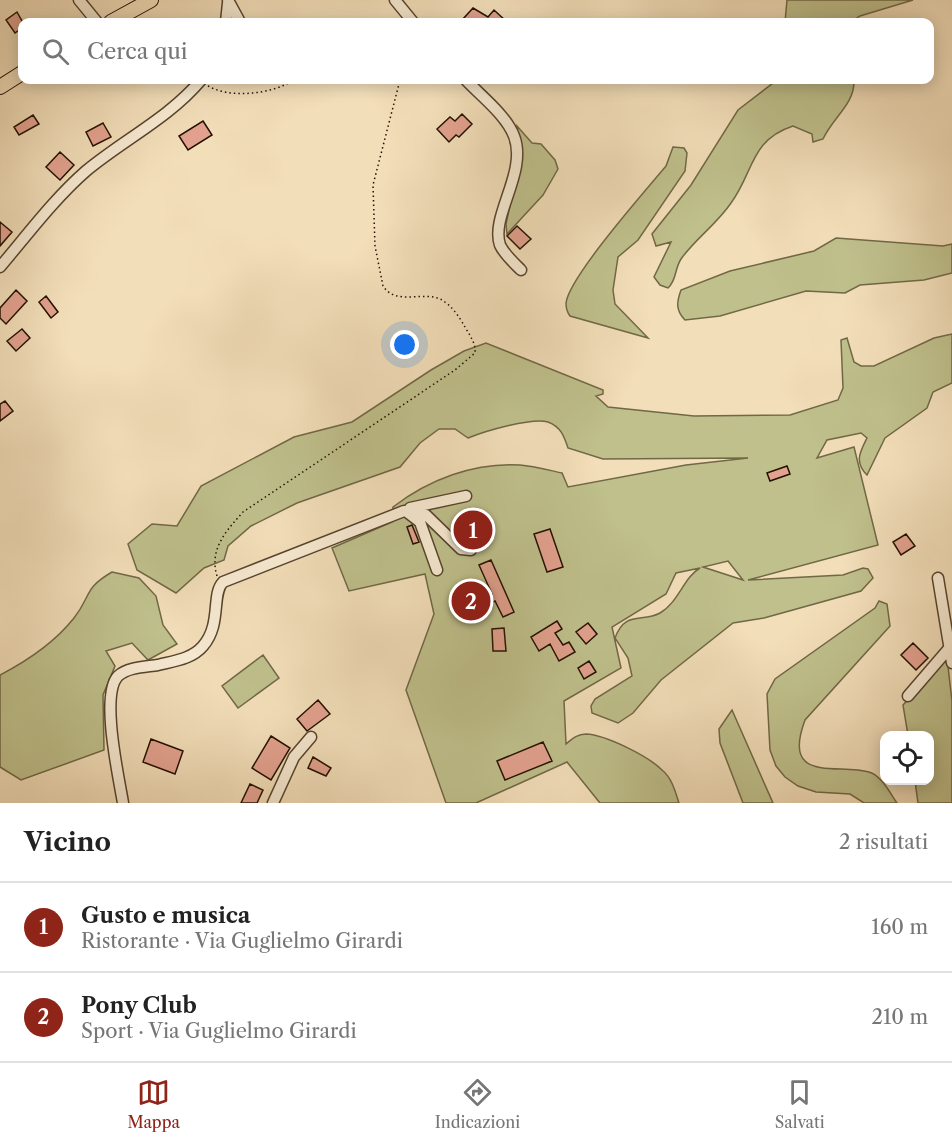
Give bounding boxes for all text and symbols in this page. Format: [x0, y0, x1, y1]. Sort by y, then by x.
search box [18, 18, 934, 84]
icon: search [39, 35, 72, 68]
text: Cerca qui [87, 38, 188, 65]
your location [390, 330, 419, 359]
pin: 1 [454, 508, 492, 552]
pin: 2 [452, 578, 490, 624]
map controls [880, 731, 934, 785]
button: locate [880, 731, 934, 785]
text: Vicino [24, 826, 111, 858]
text: 2 risultati [839, 830, 928, 854]
text: Gusto e musica [81, 902, 251, 929]
text: 1 [39, 915, 48, 939]
text: 160 m [871, 915, 928, 939]
text: Ristorante · Via Guglielmo Girardi [81, 929, 403, 953]
text: Pony Club [81, 992, 197, 1019]
text: 2 [38, 1005, 49, 1029]
text: 210 m [871, 1005, 928, 1029]
text: Sport · Via Guglielmo Girardi [81, 1019, 357, 1043]
tab: Mappa [127, 1076, 180, 1132]
tab: Indicazioni [435, 1076, 520, 1132]
tab: Salvati [775, 1076, 825, 1132]

